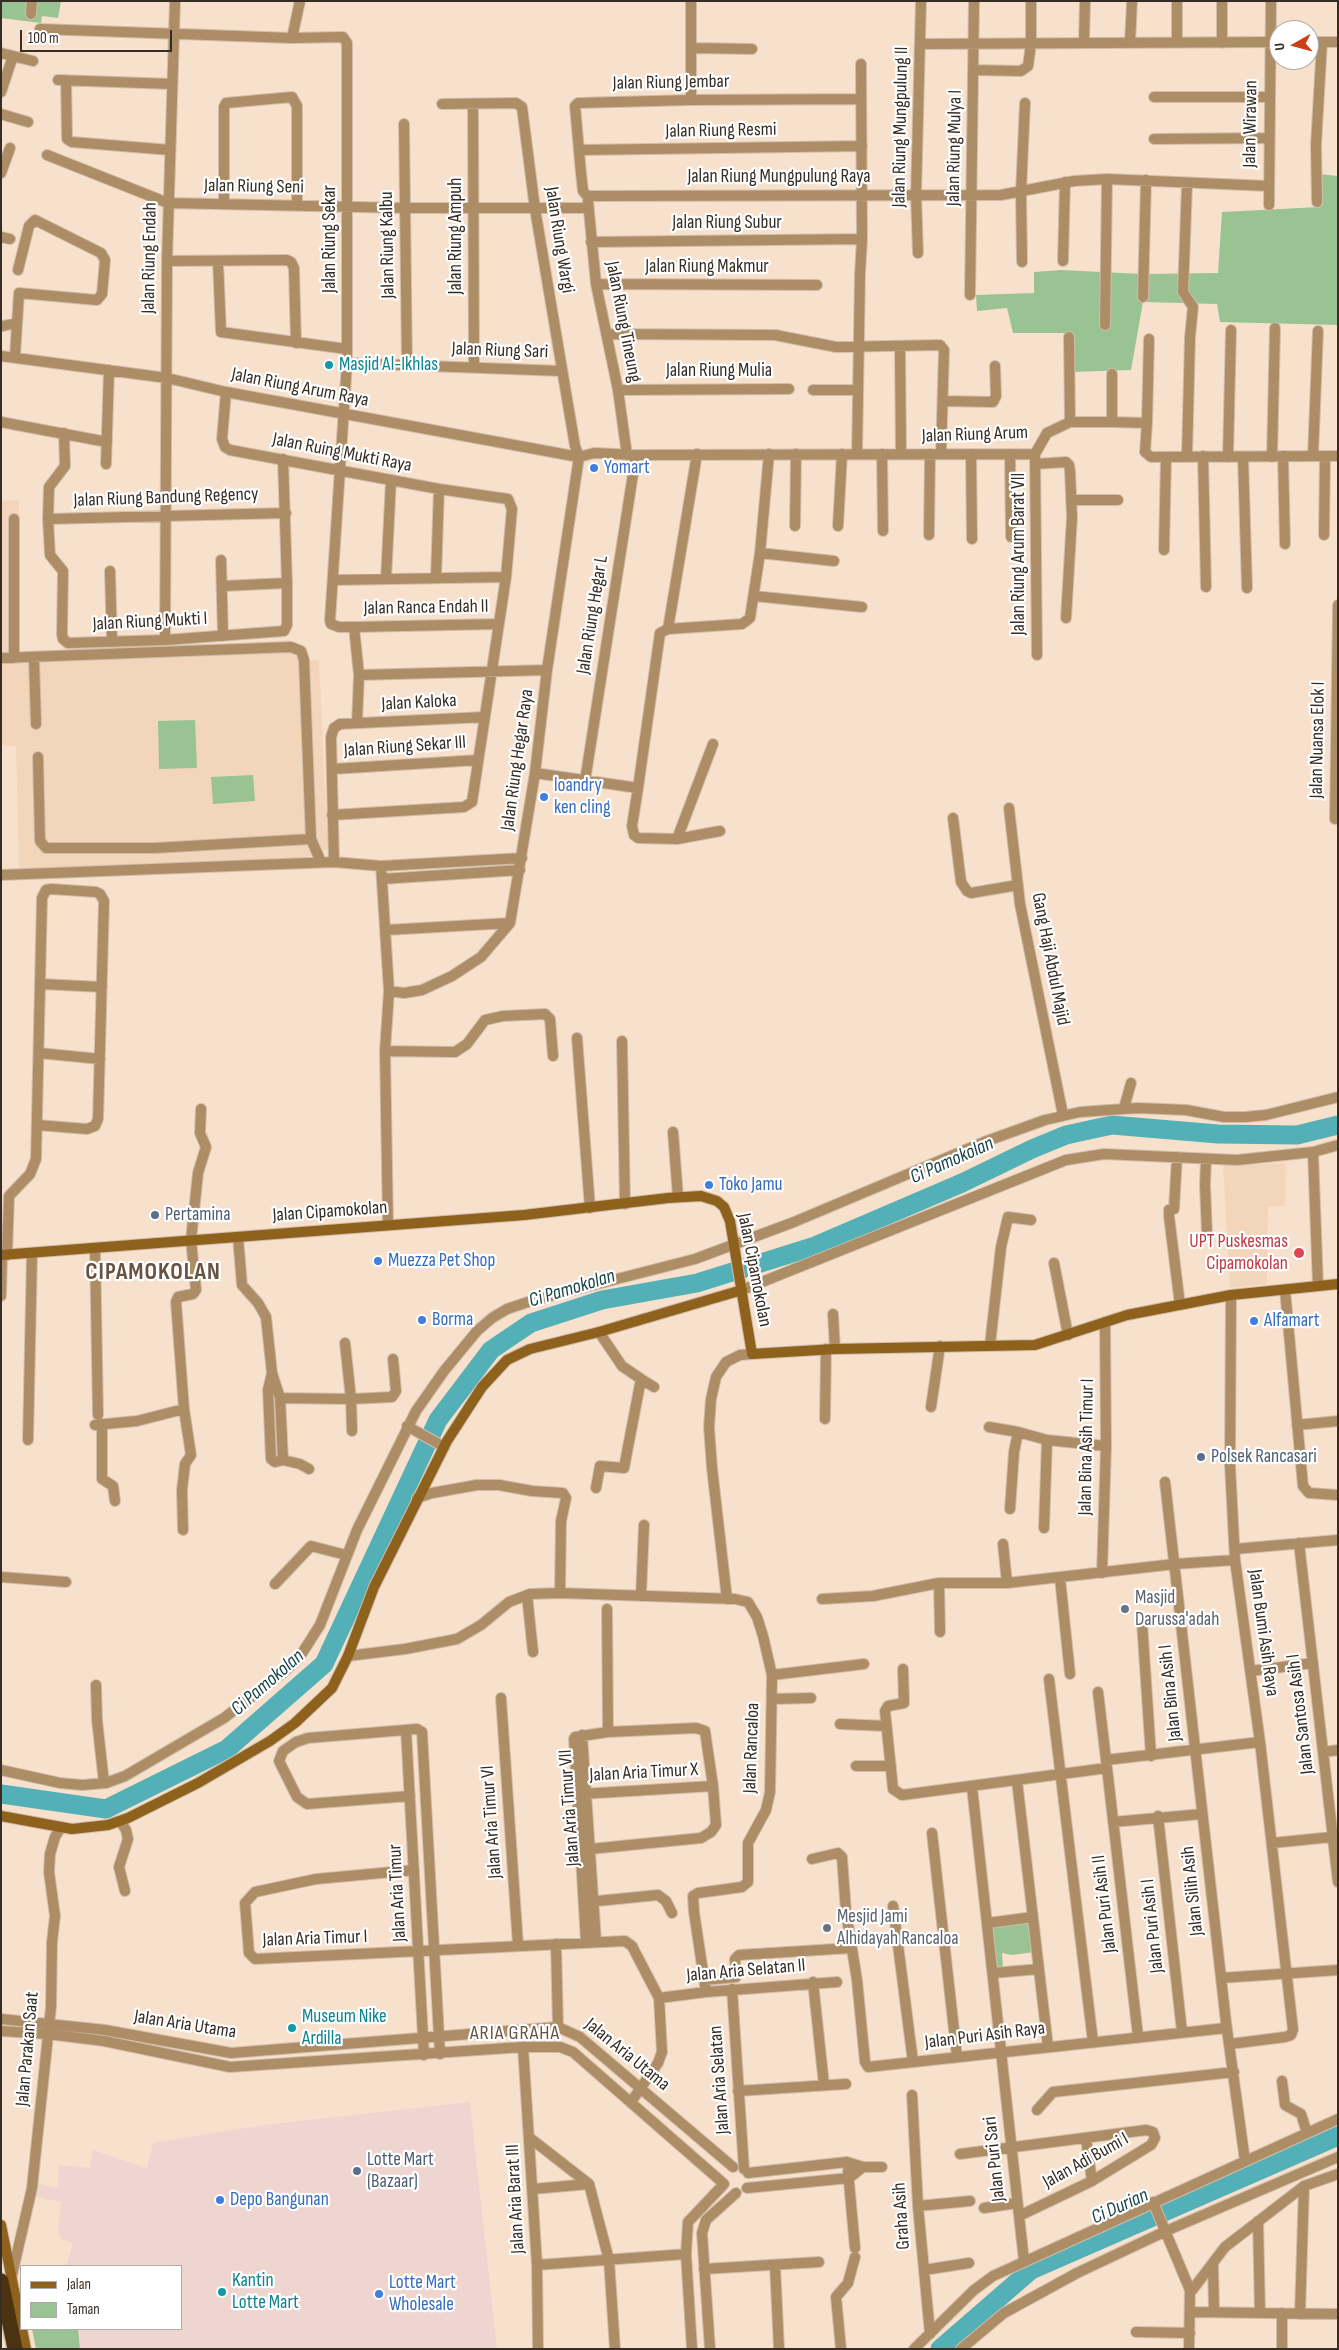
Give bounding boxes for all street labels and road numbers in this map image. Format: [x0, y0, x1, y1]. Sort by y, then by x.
street label: Jalan Riung Mungpulung II [888, 46, 914, 208]
street label: Jalan Riung Jembar [613, 71, 729, 95]
street label: Jalan Wirawan [1239, 80, 1263, 168]
street label: Jalan Riung Mulya I [943, 90, 967, 206]
street label: Jalan Riung Resmi [665, 119, 777, 143]
street label: Jalan Riung Mungpulung Raya [687, 166, 871, 188]
street label: Jalan Riung Seni [204, 175, 304, 199]
street label: Jalan Riung Ampuh [445, 178, 467, 294]
street label: Jalan Riung Sekar [319, 185, 341, 293]
street label: Jalan Riung Wargi [539, 185, 579, 295]
street label: Jalan Riung Kalbu [376, 191, 400, 299]
street label: Jalan Riung Endah [138, 202, 162, 314]
street label: Jalan Riung Subur [672, 212, 782, 234]
street label: Jalan Riung Makmur [645, 256, 769, 278]
street label: Jalan Riung Tineung [600, 260, 646, 384]
street label: Jalan Riung Sari [451, 338, 549, 364]
street label: Jalan Riung Mulia [666, 360, 772, 382]
street label: Jalan Riung Arum Raya [229, 364, 371, 412]
street label: Jalan Riung Arum [921, 422, 1029, 448]
street label: Jalan Ruing Mukti Raya [271, 428, 413, 478]
street label: Jalan Riung Arum Barat VII [1008, 473, 1030, 635]
street label: Jalan Riung Bandung Regency [73, 483, 259, 513]
street label: Jalan Riung Hegar L [572, 554, 614, 676]
street label: Jalan Ranca Endah II [363, 596, 489, 620]
street label: Jalan Riung Mukti I [92, 608, 208, 636]
street label: Jalan Nuansa Elok I [1306, 681, 1330, 799]
street label: Jalan Riung Hegar Raya [497, 688, 539, 832]
street label: Jalan Kaloka [381, 690, 457, 716]
street label: Jalan Riung Sekar III [343, 731, 467, 763]
street label: Gang Haji Abdul Majid [1026, 891, 1074, 1027]
street label: Jalan Cipamokolan [272, 1197, 388, 1227]
street label: Jalan Cipamokolan [732, 1211, 776, 1329]
street label: Jalan Bina Asih Timur I [1074, 1378, 1100, 1516]
street label: Jalan Bumi Asih Raya [1243, 1568, 1283, 1698]
street label: Jalan Bina Asih I [1155, 1643, 1187, 1743]
street label: Jalan Santosa Asih I [1282, 1653, 1320, 1775]
street label: Jalan Rancaloa [739, 1702, 765, 1794]
street label: Jalan Aria Timur VII [555, 1749, 585, 1867]
street label: Jalan Aria Timur X [589, 1759, 699, 1787]
street label: Jalan Aria Timur VI [477, 1765, 507, 1879]
street label: Jalan Aria Timur [384, 1844, 412, 1942]
street label: Jalan Silih Asih [1177, 1845, 1209, 1937]
street label: Jalan Puri Asih II [1088, 1854, 1122, 1954]
street label: Jalan Puri Asih I [1137, 1878, 1169, 1974]
street label: Jalan Aria Timur I [262, 1926, 368, 1952]
street label: Jalan Aria Selatan II [685, 1954, 807, 1988]
street label: Jalan Parakan Saat [12, 1991, 44, 2107]
street label: Jalan Aria Utama [132, 2006, 238, 2044]
street label: Jalan Aria Utama [580, 2014, 674, 2096]
street label: Jalan Puri Asih Raya [924, 2017, 1046, 2055]
street label: Jalan Aria Selatan [705, 2025, 735, 2135]
street label: Jalan Puri Sari [979, 2115, 1011, 2203]
street label: Jalan Adi Bumi I [1039, 2128, 1133, 2194]
street label: Jalan Aria Barat III [502, 2144, 530, 2254]
street label: Graha Asih [888, 2182, 916, 2250]

